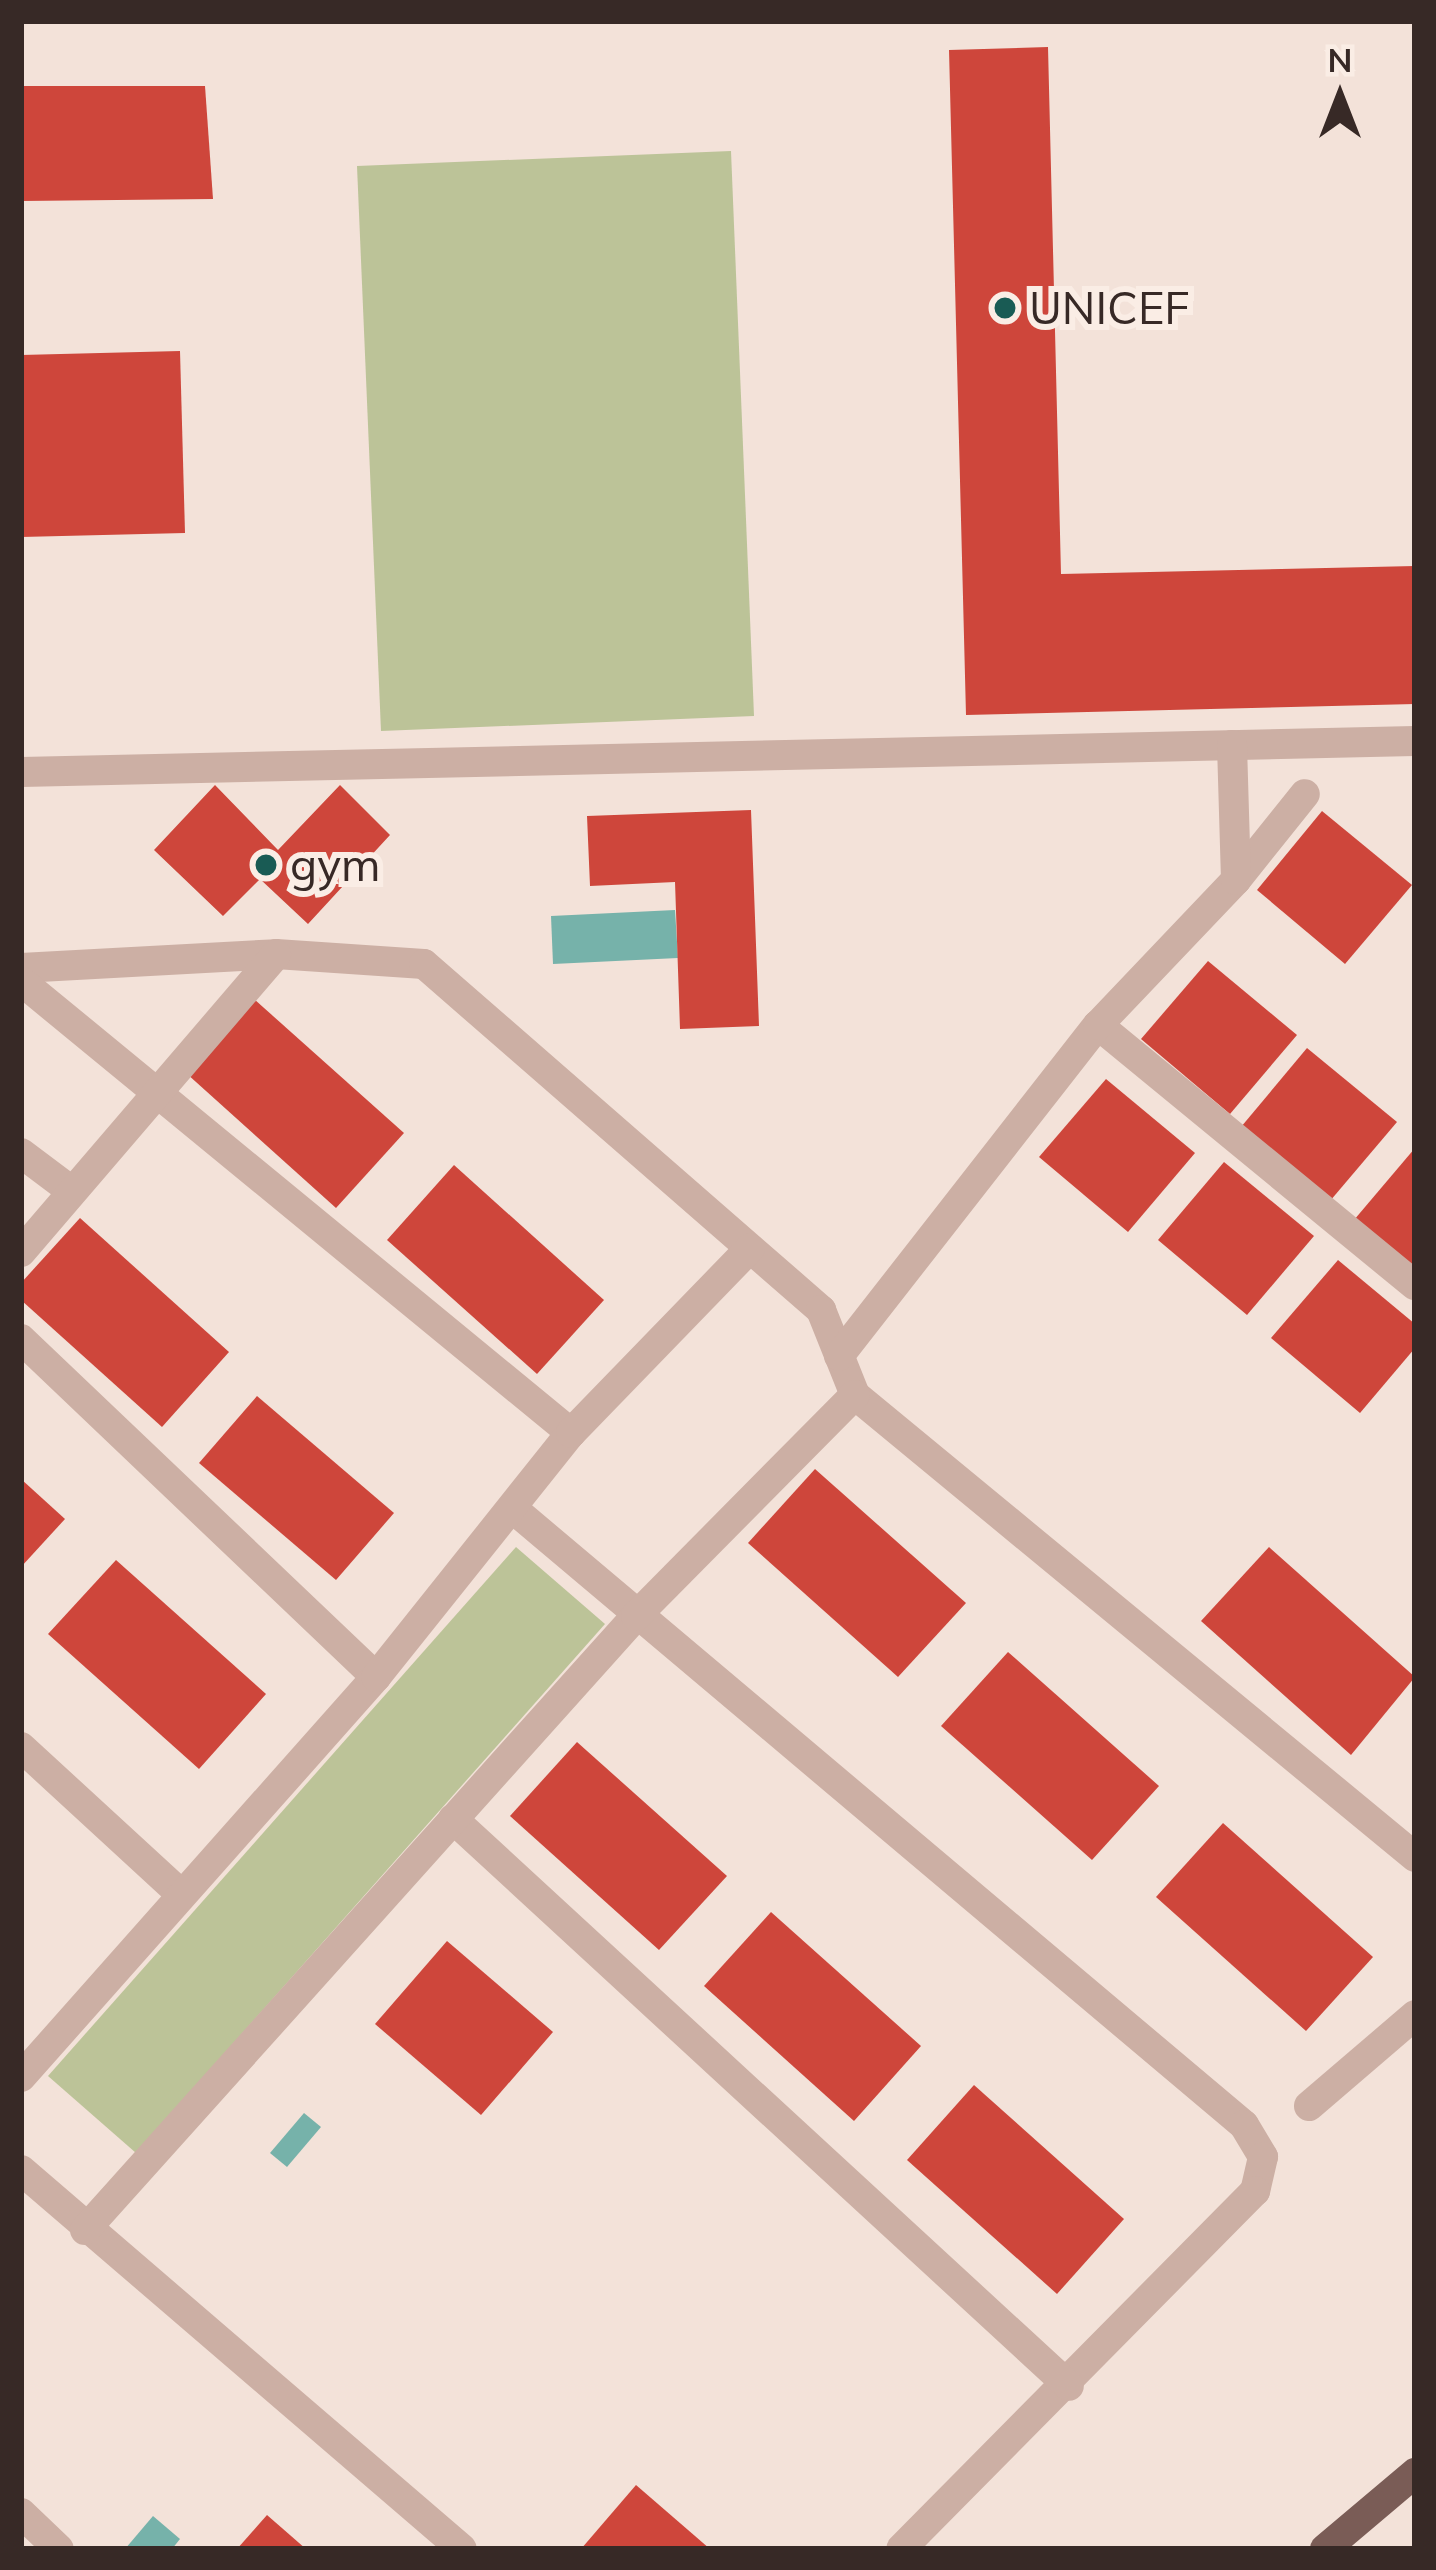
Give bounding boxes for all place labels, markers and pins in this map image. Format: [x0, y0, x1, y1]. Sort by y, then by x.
place label: UNICEF [1029, 281, 1190, 335]
marker: UNICEF [992, 295, 1018, 321]
place label: gym [290, 838, 381, 892]
marker: gym [253, 852, 279, 878]

